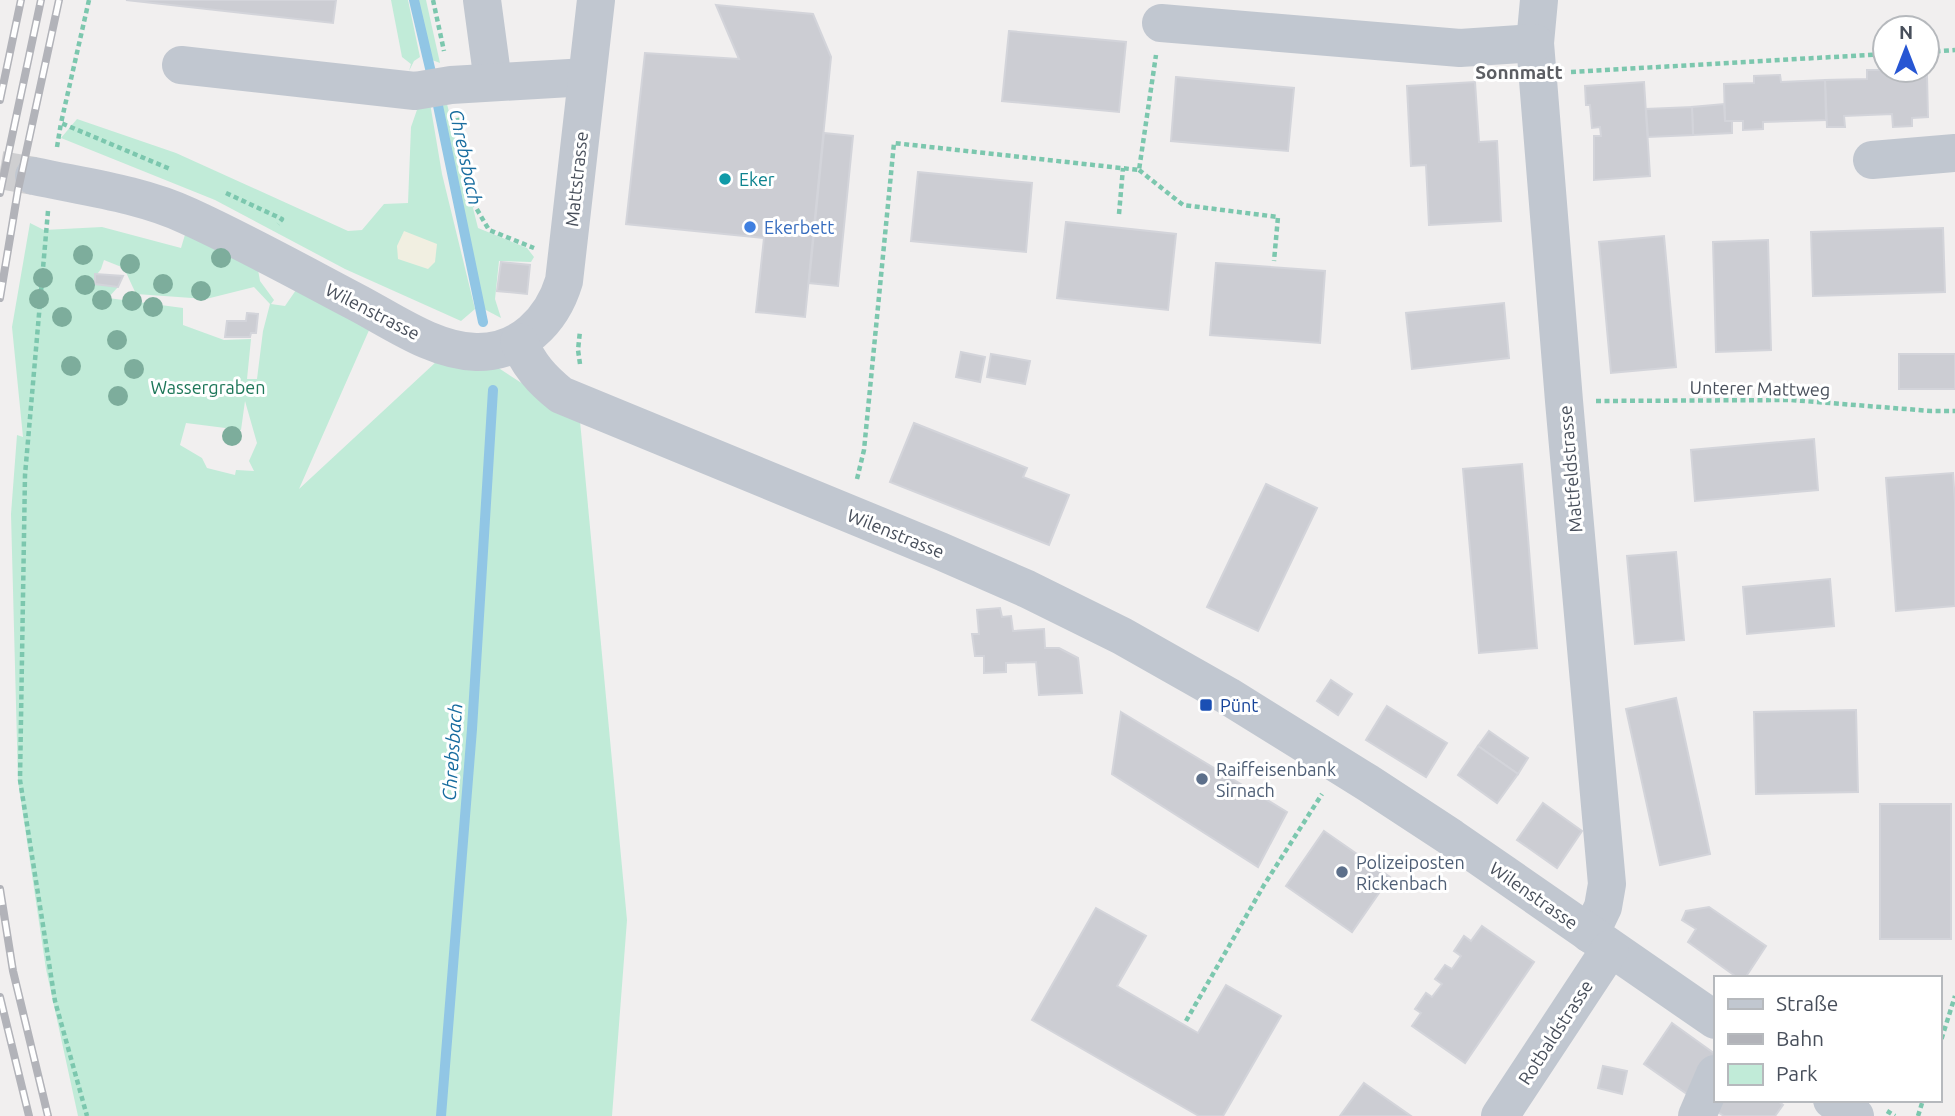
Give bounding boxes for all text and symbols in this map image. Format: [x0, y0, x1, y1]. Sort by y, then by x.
north arrow [1871, 14, 1941, 84]
text: N [1899, 21, 1913, 43]
district label: Sonnmatt [1475, 61, 1563, 83]
water label: Chrebsbach [445, 107, 487, 207]
street label: Mattstrasse [561, 130, 591, 228]
place label: Eker [739, 169, 775, 189]
marker: Eker [717, 171, 733, 187]
place label: Ekerbett [764, 217, 834, 237]
marker: Ekerbett [742, 219, 758, 235]
street label: Wilenstrasse [323, 279, 423, 343]
park label: Wassergraben [150, 377, 266, 397]
street label: Unterer Mattweg [1690, 377, 1830, 399]
street label: Mattfeldstrasse [1554, 405, 1586, 533]
street label: Wilenstrasse [845, 504, 947, 562]
place label: Pünt [1220, 695, 1258, 715]
marker: Pünt [1198, 697, 1214, 713]
water label: Chrebsbach [438, 703, 466, 801]
place label: Raiffeisenbank Sirnach [1216, 759, 1336, 800]
marker: Raiffeisenbank Sirnach [1194, 771, 1210, 787]
place label: Polizeiposten Rickenbach [1356, 852, 1465, 893]
street label: Wilenstrasse [1486, 857, 1582, 933]
marker: Polizeiposten Rickenbach [1334, 864, 1350, 880]
street label: Rotbaldstrasse [1514, 976, 1596, 1088]
legend [1714, 976, 1941, 1102]
text: Straße [1776, 991, 1838, 1015]
text: Bahn [1776, 1026, 1824, 1050]
text: Park [1776, 1061, 1818, 1085]

